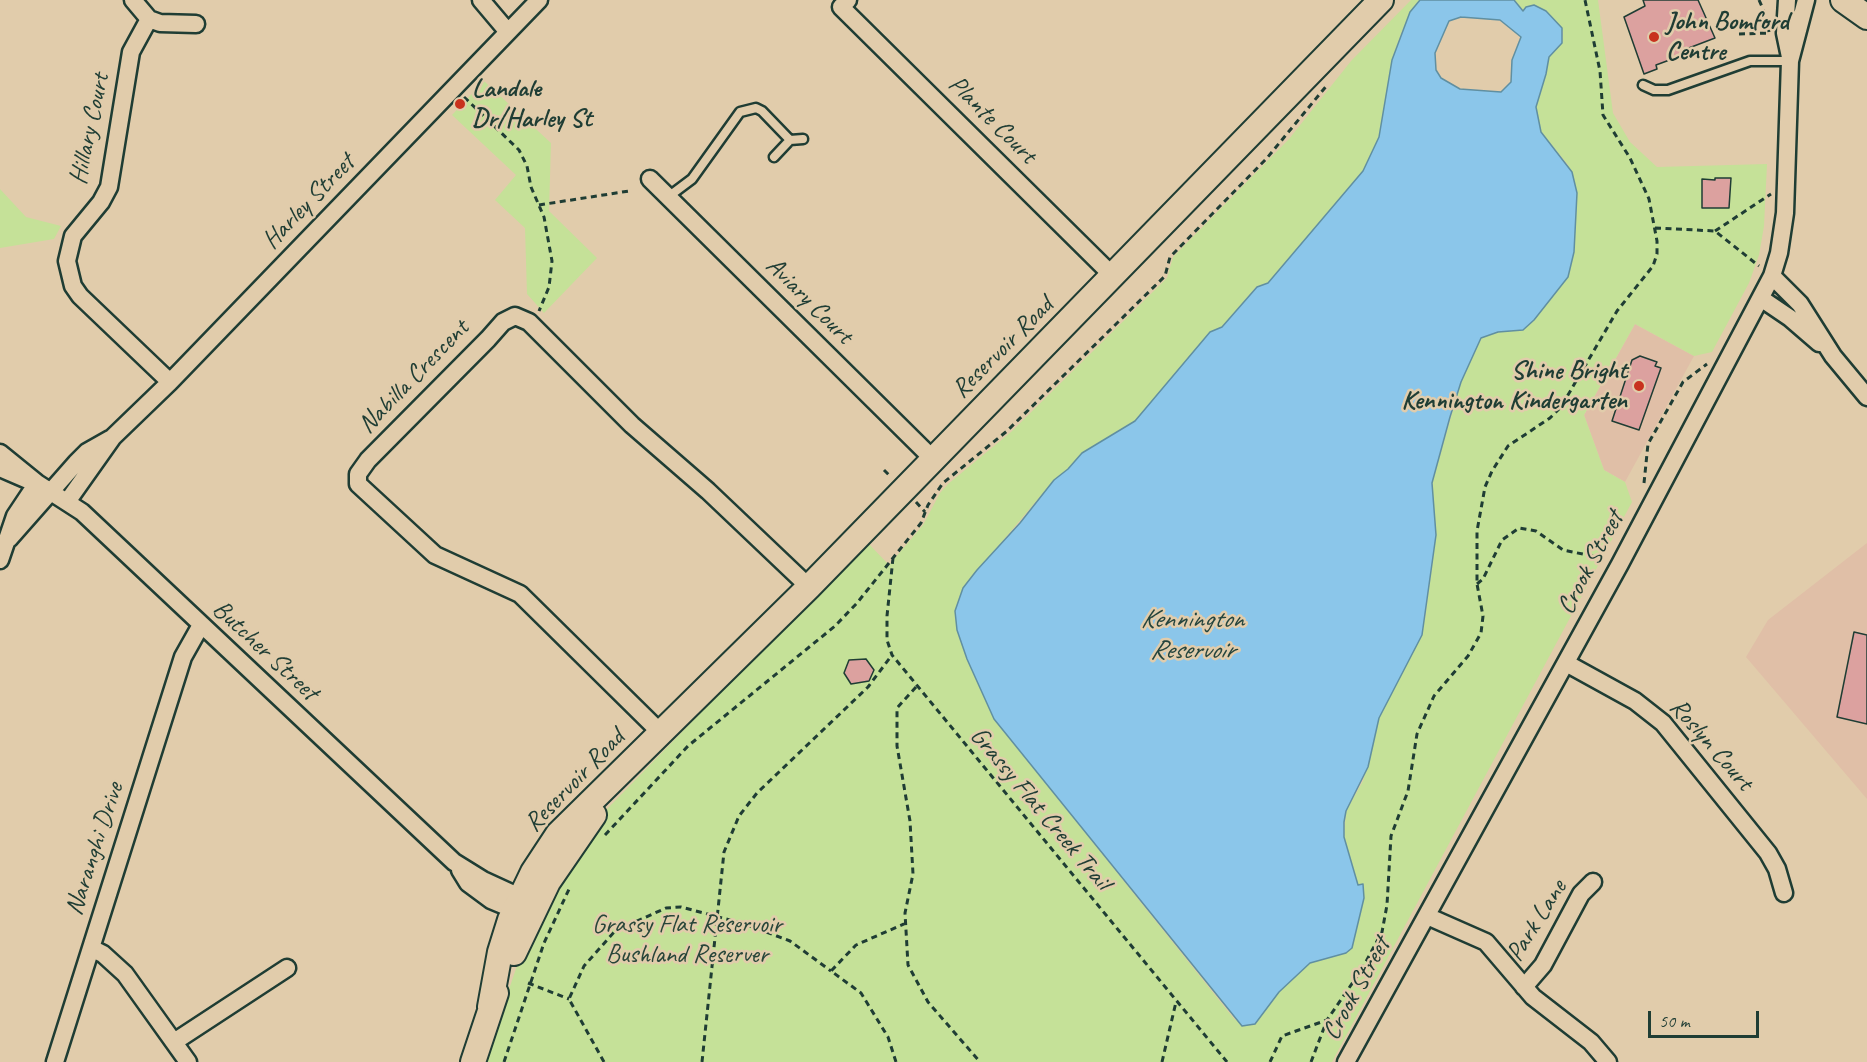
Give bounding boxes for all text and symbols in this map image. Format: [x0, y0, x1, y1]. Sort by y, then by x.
place label: John Bomford Centre [1666, 6, 1789, 67]
marker: John Bomford Centre [1647, 30, 1661, 44]
street label: Plante Court [941, 69, 1043, 171]
street label: Hillary Court [63, 71, 117, 187]
place label: Landale Dr/Harley St [472, 73, 592, 134]
marker: Landale Dr/Harley St [453, 97, 467, 111]
street label: Harley Street [256, 148, 362, 256]
street label: Aviary Court [759, 251, 859, 351]
street label: Reservoir Road [946, 291, 1060, 405]
street label: Nabilla Crescent [352, 314, 476, 440]
place label: Shine Bright Kennington Kindergarten [1402, 355, 1627, 416]
marker: Shine Bright Kennington Kindergarten [1632, 379, 1646, 393]
street label: Crook Street [1551, 506, 1631, 620]
street label: Butcher Street [206, 594, 324, 708]
water label: Kennington Reservoir [1141, 604, 1243, 667]
street label: Roslyn Court [1662, 692, 1760, 798]
street label: Grassy Flat Creek Trail [963, 721, 1117, 897]
street label: Reservoir Road [518, 723, 632, 839]
street label: Naranghi Drive [59, 779, 131, 919]
street label: Park Lane [1500, 875, 1574, 967]
park label: Grassy Flat Reservoir Bushland Reserver [592, 909, 782, 970]
street label: Crook Street [1316, 932, 1398, 1046]
scale bar [1651, 999, 1762, 1037]
text: 50 m [1659, 1010, 1690, 1032]

